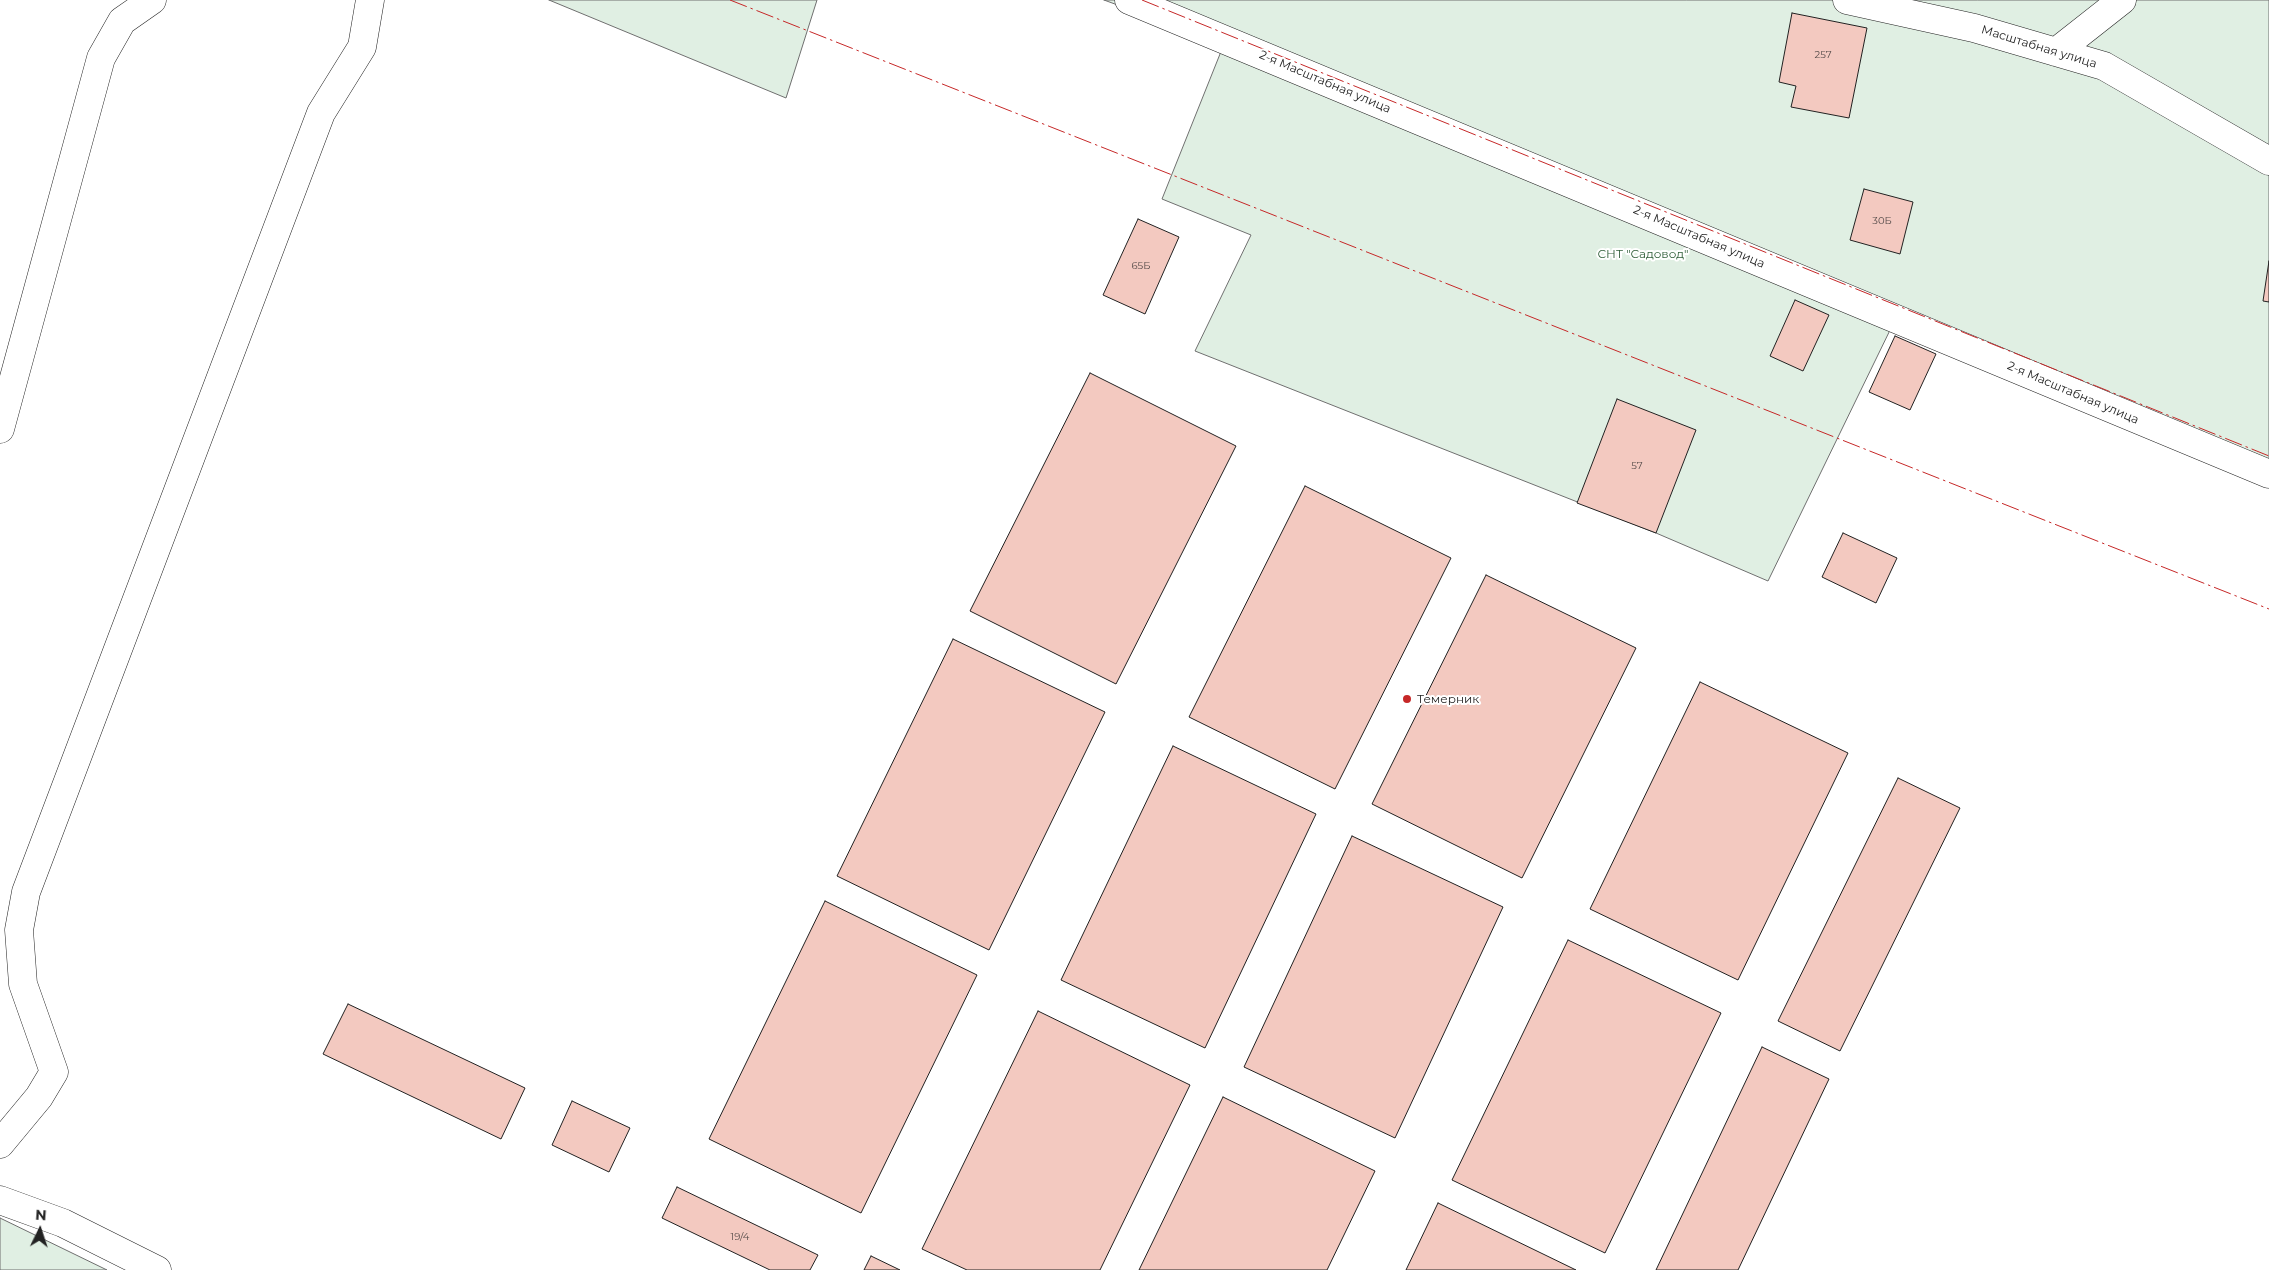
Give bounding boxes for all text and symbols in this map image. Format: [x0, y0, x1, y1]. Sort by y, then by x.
street label: Масштабная улица [1980, 23, 2098, 71]
street label: 2-я Масштабная улица [1257, 48, 1393, 116]
house number: 257 [1814, 49, 1832, 61]
street label: 2-я Масштабная улица [1631, 203, 1767, 271]
house number: 30Б [1872, 215, 1892, 227]
park label: СНТ "Садовод" [1597, 247, 1689, 261]
house number: 65Б [1131, 260, 1151, 272]
street label: 2-я Масштабная улица [2005, 359, 2141, 427]
house number: 57 [1631, 460, 1643, 472]
place label: Темерник [1417, 692, 1479, 706]
marker: Темерник [1401, 693, 1413, 705]
north arrow [15, 1205, 65, 1255]
text: N [35, 1206, 47, 1224]
house number: 19/4 [731, 1231, 749, 1243]

